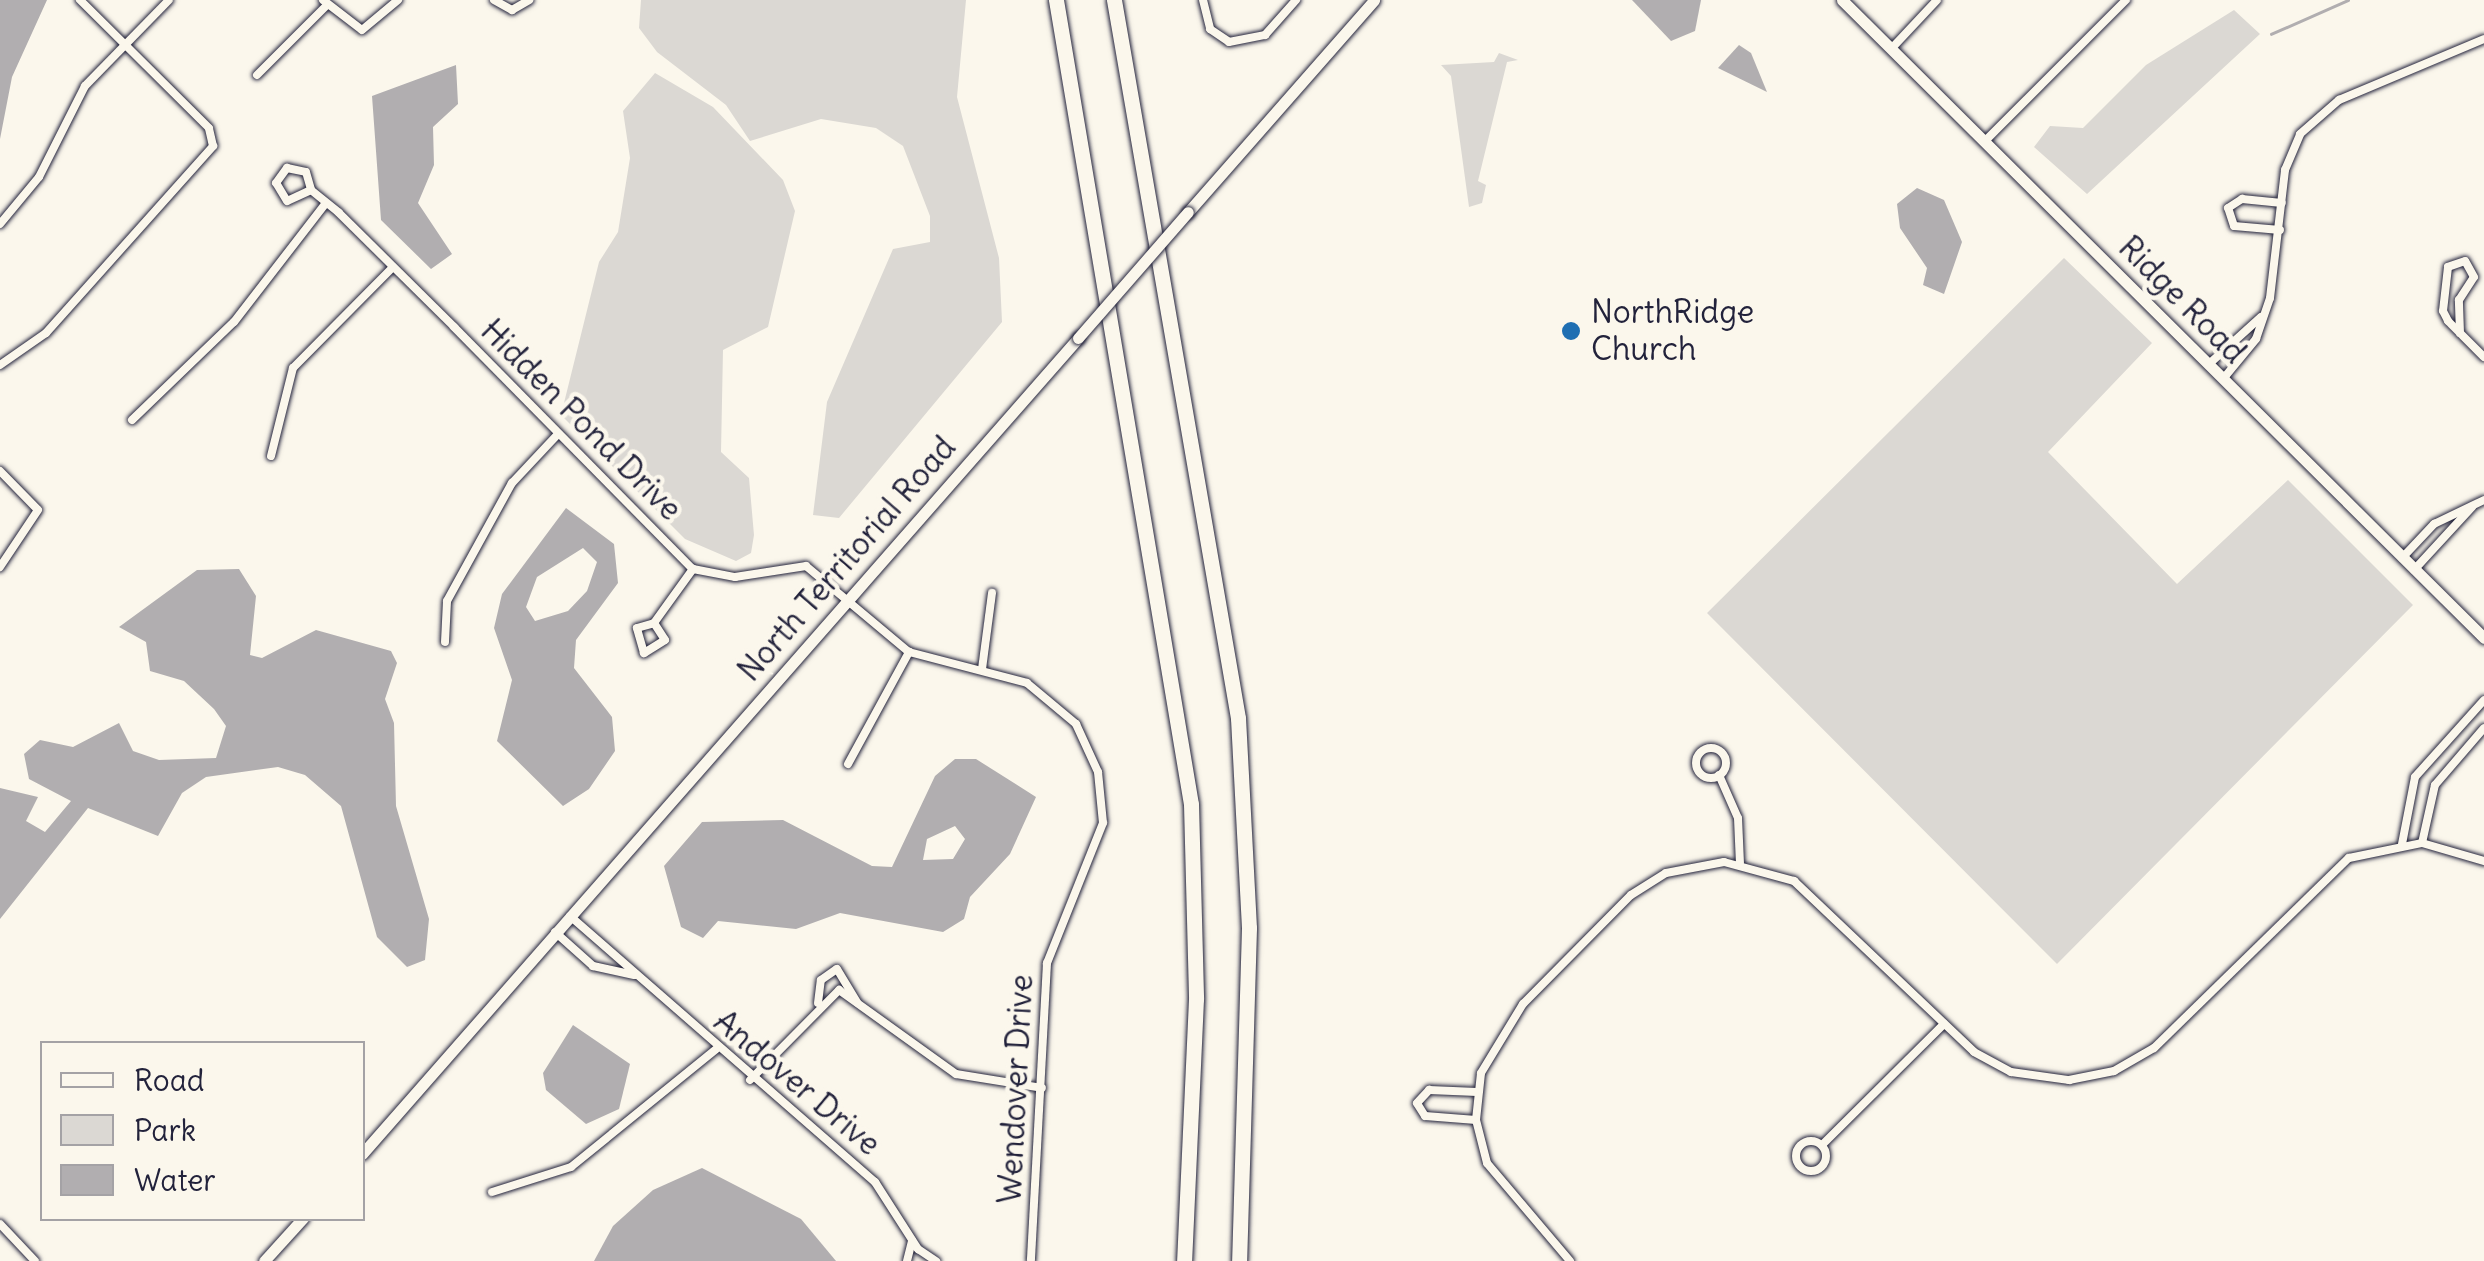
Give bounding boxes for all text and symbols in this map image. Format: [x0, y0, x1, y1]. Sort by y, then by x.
street label: Ridge Road [2110, 228, 2254, 372]
place label: NorthRidge Church [1591, 294, 1754, 369]
street label: Hidden Pond Drive [473, 312, 689, 528]
marker: NorthRidge Church [1560, 320, 1582, 342]
street label: North Territorial Road [730, 429, 964, 689]
street label: Wendover Drive [991, 973, 1041, 1205]
street label: Andover Drive [706, 1002, 888, 1164]
legend [40, 1041, 365, 1221]
text: Road [134, 1061, 204, 1099]
text: Park [134, 1111, 196, 1149]
text: Water [134, 1161, 216, 1199]

